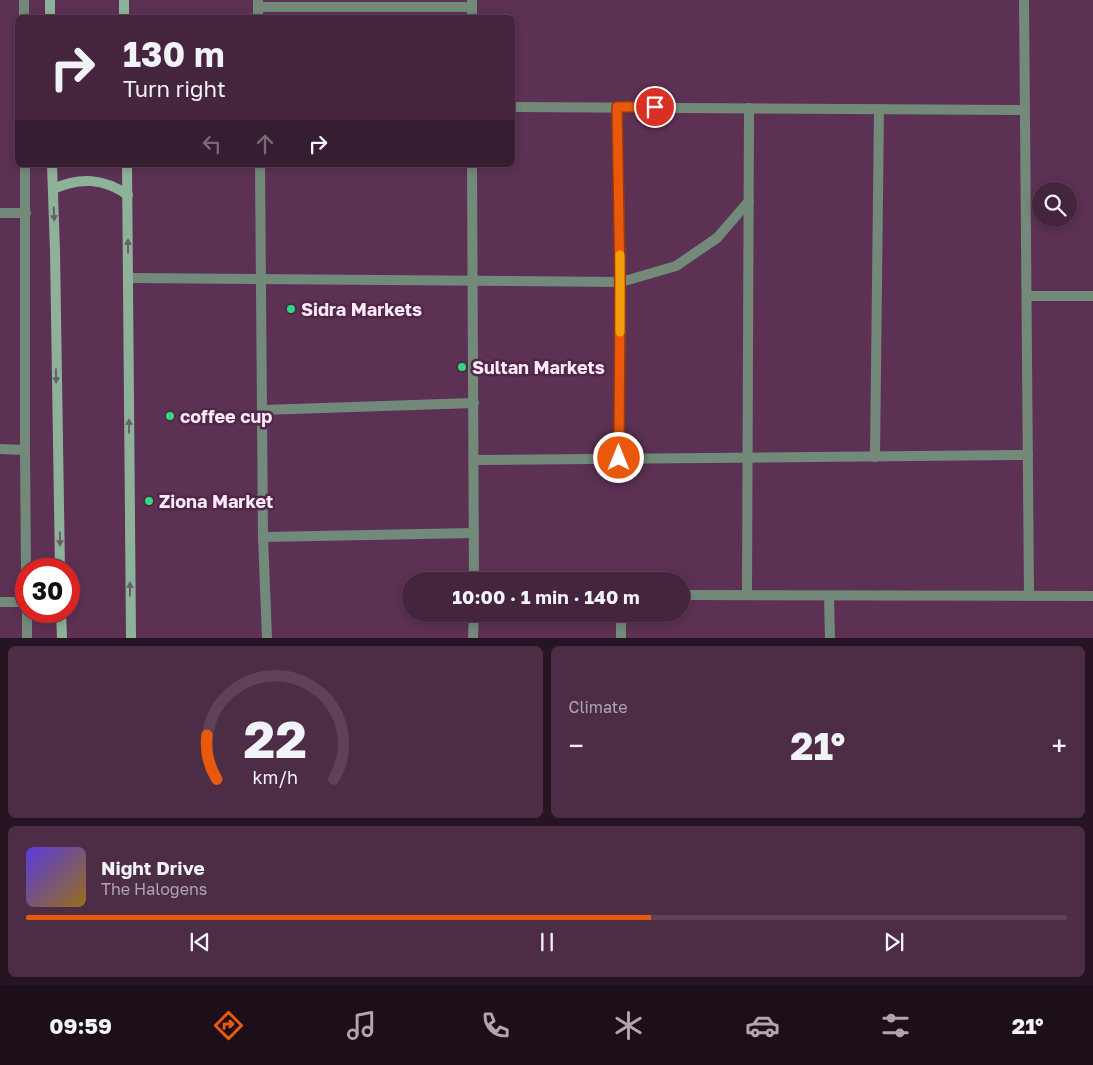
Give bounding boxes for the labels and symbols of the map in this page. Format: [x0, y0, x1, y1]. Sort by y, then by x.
pin [634, 86, 676, 128]
one-way arrow [50, 206, 58, 222]
one-way arrow [124, 238, 132, 254]
place label: Sidra Markets [301, 298, 422, 320]
marker: Sidra Markets [285, 303, 297, 315]
place label: Sultan Markets [472, 356, 605, 378]
marker: Sultan Markets [456, 361, 468, 373]
one-way arrow [53, 368, 61, 384]
place label: coffee cup [180, 405, 272, 427]
marker: coffee cup [164, 410, 176, 422]
one-way arrow [125, 418, 133, 434]
position arrow [592, 431, 644, 483]
place label: Ziona Market [159, 490, 273, 512]
marker: Ziona Market [143, 495, 155, 507]
one-way arrow [56, 531, 64, 547]
speed limit sign: 30 [15, 558, 80, 623]
one-way arrow [126, 581, 134, 597]

